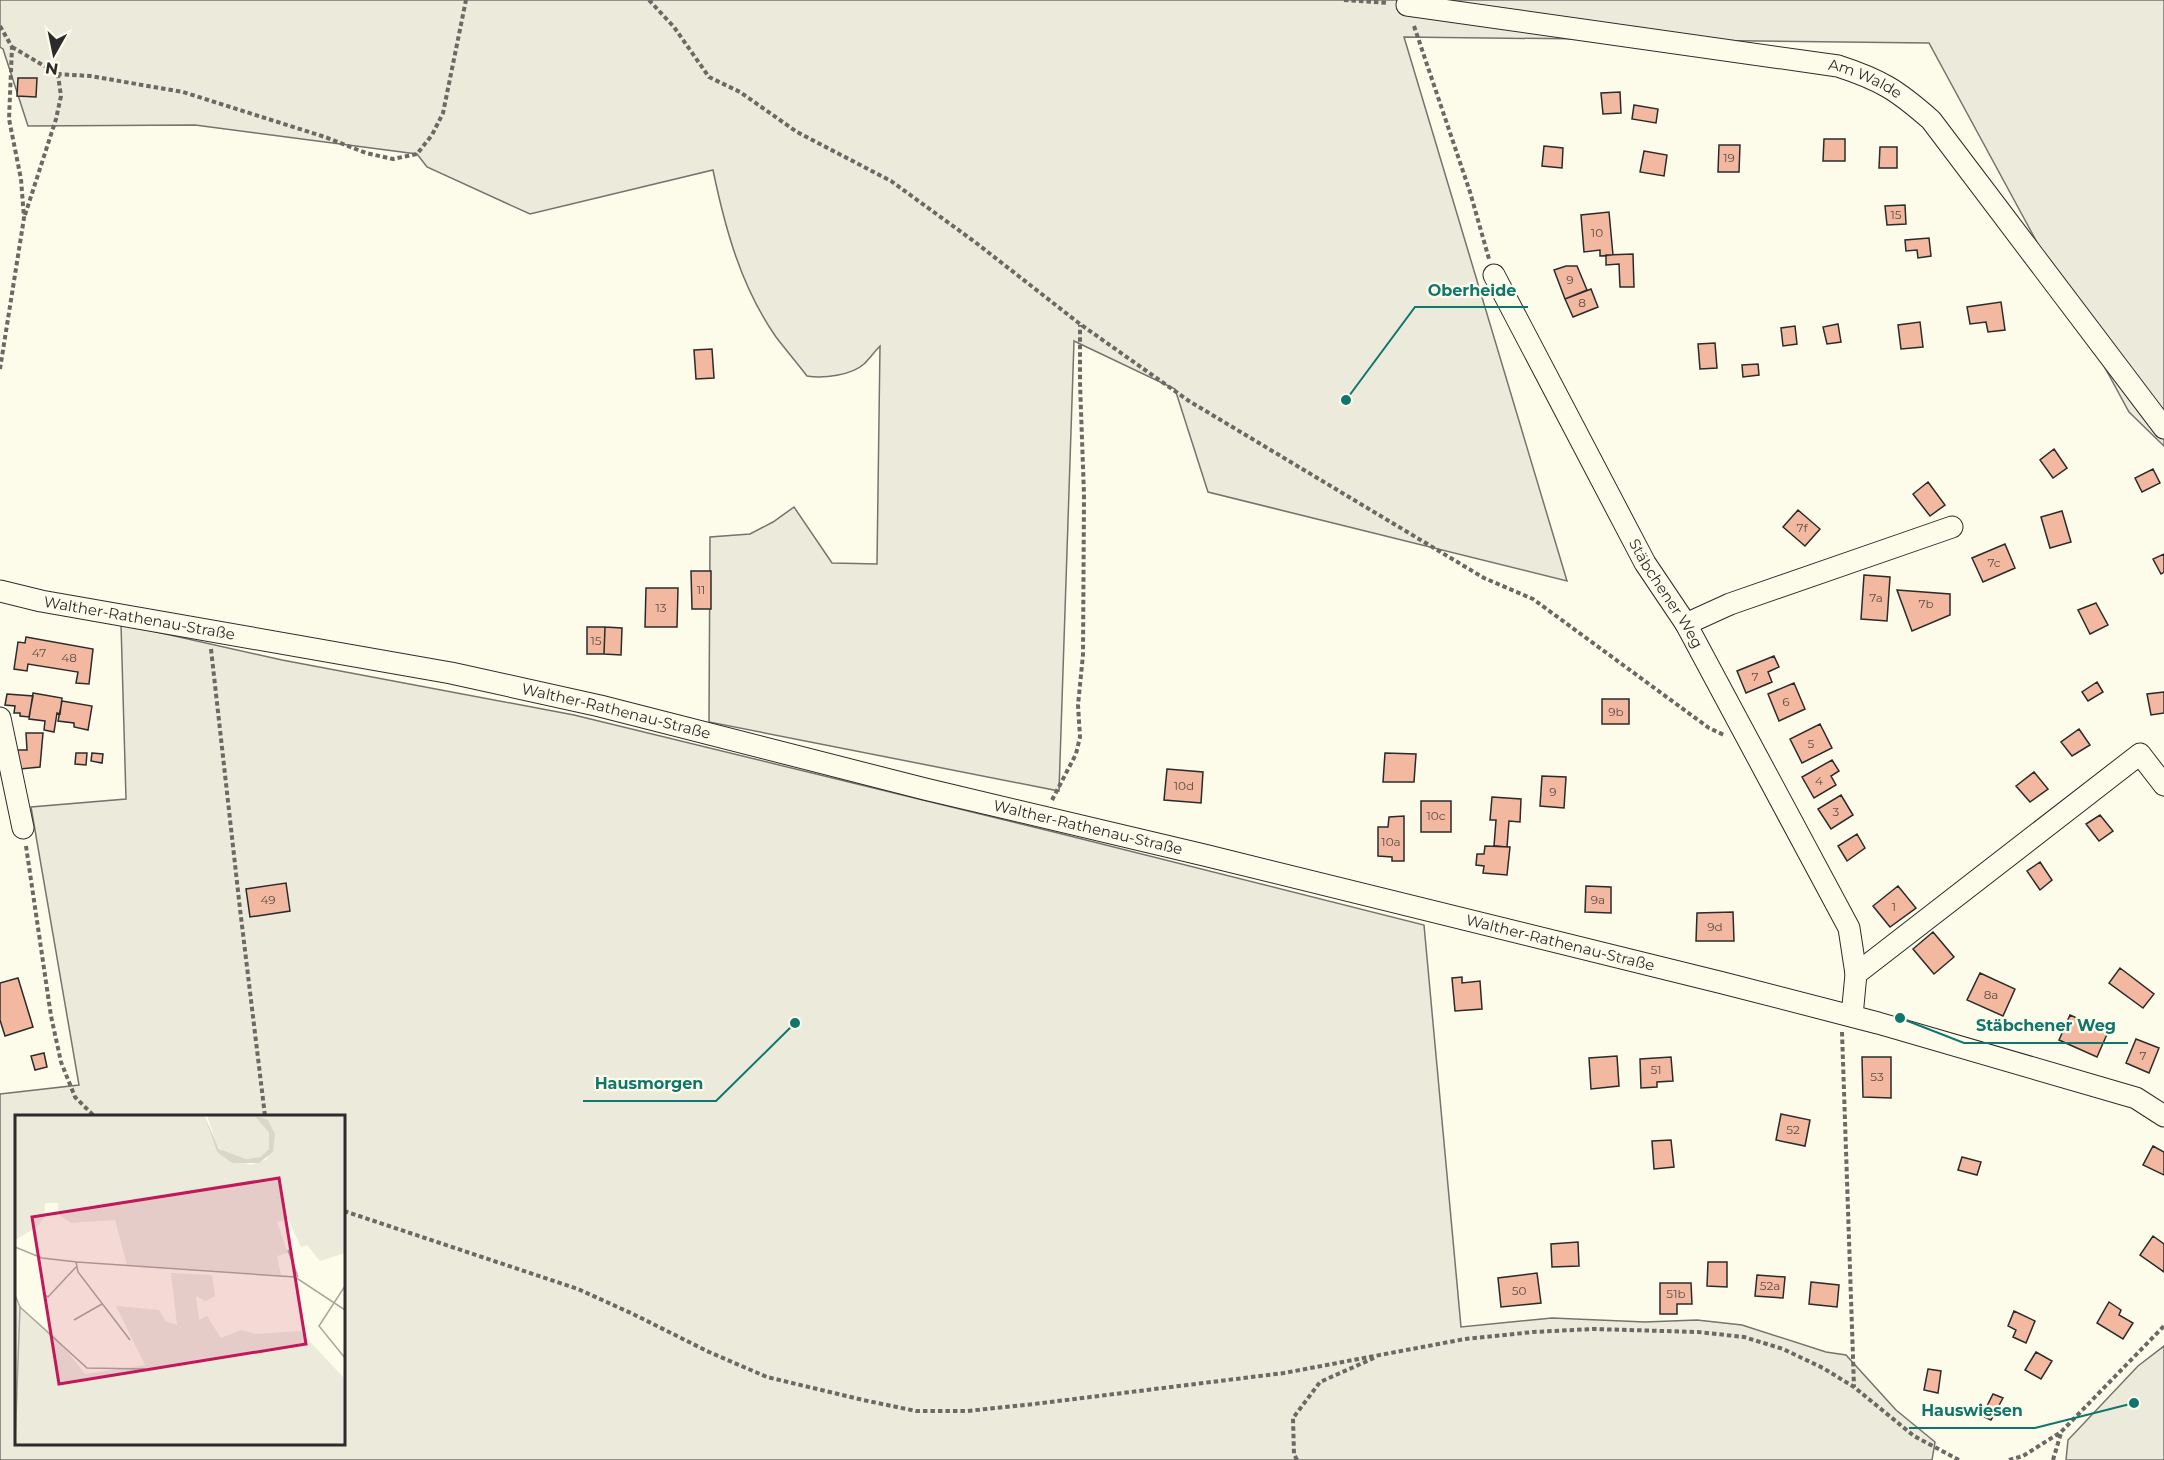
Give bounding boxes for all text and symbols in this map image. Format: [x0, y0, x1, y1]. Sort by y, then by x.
north arrow [24, 24, 84, 84]
street label: Am Walde [1827, 55, 1906, 102]
text: N [44, 58, 60, 79]
house number: 19 [1723, 150, 1735, 165]
house number: 15 [1890, 207, 1902, 222]
house number: 10 [1591, 225, 1603, 240]
house number: 9 [1566, 272, 1574, 287]
callout: Oberheide [1415, 273, 1528, 307]
text: Oberheide [1428, 281, 1516, 300]
house number: 8 [1578, 295, 1586, 310]
house number: 7f [1796, 520, 1808, 535]
street label: Stäbchener Weg [1625, 535, 1707, 651]
house number: 7c [1987, 555, 2001, 570]
house number: 11 [697, 582, 705, 597]
house number: 7a [1869, 590, 1883, 605]
street label: Walther-Rathenau-Straße [42, 592, 236, 644]
house number: 7b [1918, 596, 1934, 611]
house number: 13 [655, 600, 667, 615]
house number: 15 [590, 633, 602, 648]
house number: 47 [32, 645, 46, 660]
house number: 48 [61, 650, 77, 665]
house number: 7 [1751, 669, 1759, 684]
street label: Walther-Rathenau-Straße [520, 679, 713, 743]
house number: 6 [1782, 694, 1790, 709]
house number: 9b [1608, 704, 1624, 719]
house number: 5 [1808, 736, 1815, 751]
house number: 4 [1815, 773, 1823, 788]
house number: 10d [1174, 778, 1194, 793]
house number: 9 [1549, 784, 1557, 799]
street label: Walther-Rathenau-Straße [992, 796, 1185, 859]
house number: 3 [1833, 804, 1840, 819]
house number: 10c [1426, 808, 1446, 823]
house number: 10a [1381, 834, 1401, 849]
house number: 49 [260, 892, 276, 907]
house number: 9a [1591, 892, 1605, 907]
house number: 1 [1892, 899, 1896, 914]
street label: Walther-Rathenau-Straße [1464, 910, 1657, 975]
house number: 9d [1707, 919, 1723, 934]
house number: 8a [1984, 987, 1998, 1002]
callout: Stäbchener Weg [1964, 1009, 2128, 1043]
text: Stäbchener Weg [1976, 1016, 2116, 1035]
house number: 7 [2139, 1048, 2147, 1063]
house number: 51 [1650, 1062, 1662, 1077]
callout: Hausmorgen [583, 1067, 716, 1101]
house number: 53 [1870, 1069, 1884, 1084]
text: Hausmorgen [595, 1074, 703, 1093]
inset map [15, 1115, 345, 1445]
house number: 52 [1786, 1122, 1800, 1137]
house number: 52a [1760, 1278, 1780, 1293]
house number: 50 [1512, 1283, 1526, 1298]
house number: 51b [1666, 1286, 1686, 1301]
callout: Hauswiesen [1909, 1394, 2035, 1428]
text: Hauswiesen [1921, 1401, 2023, 1420]

